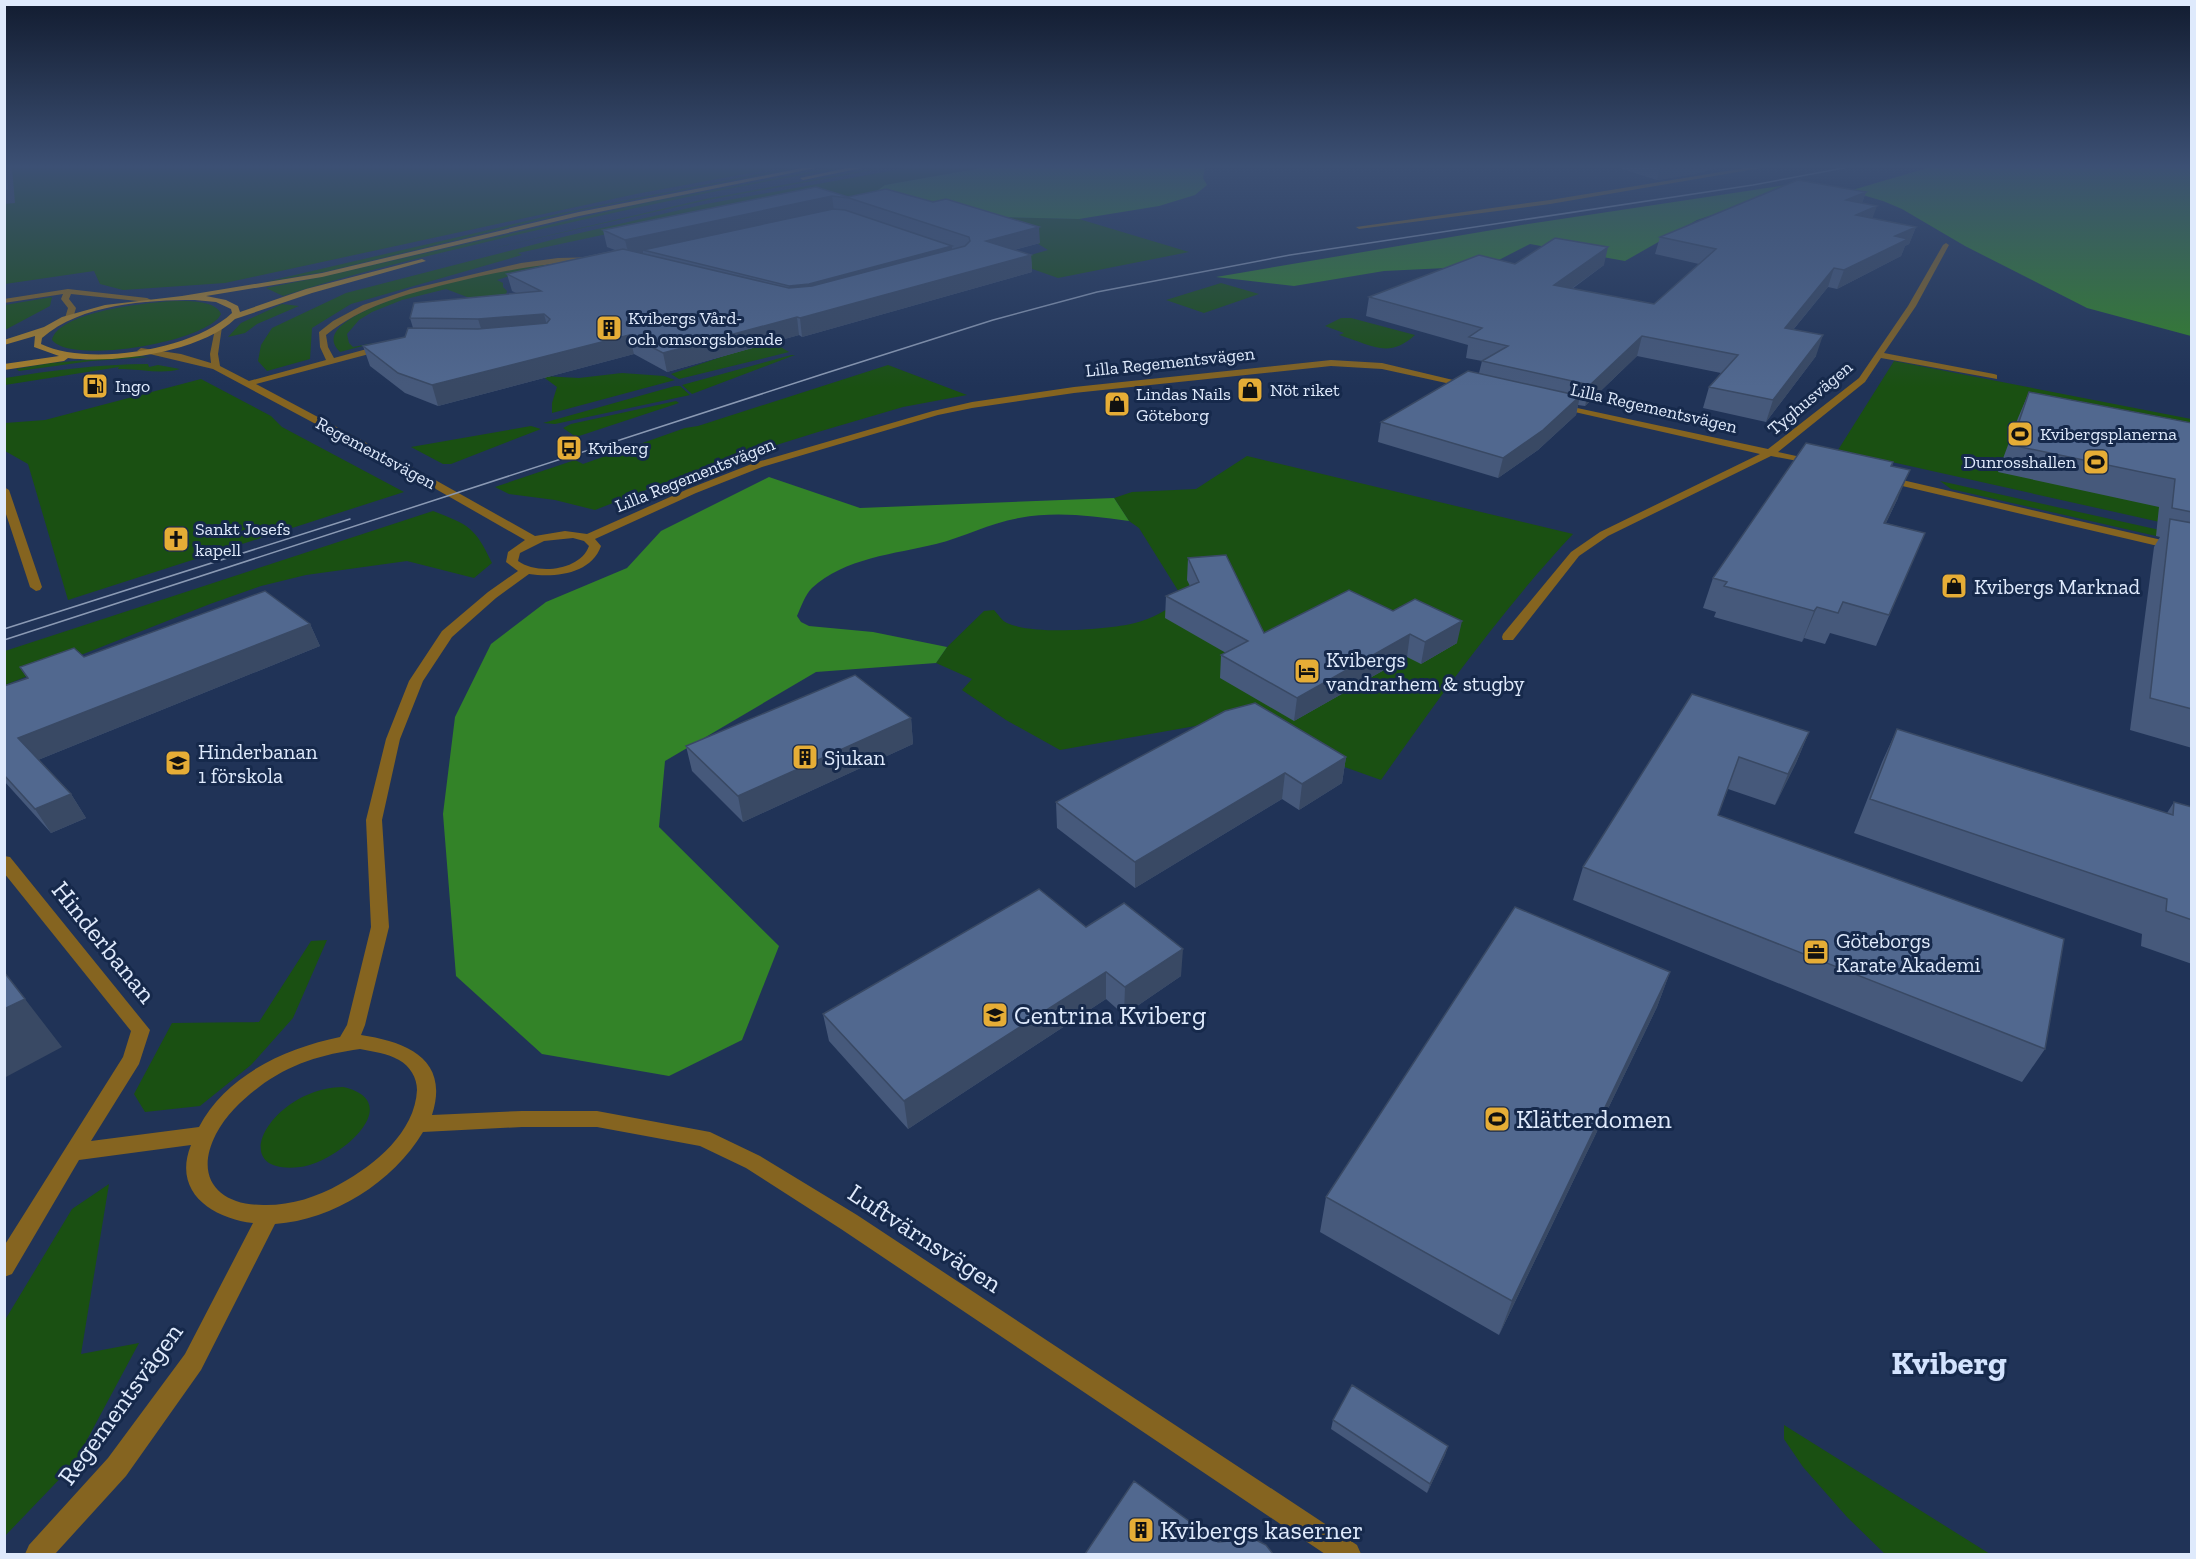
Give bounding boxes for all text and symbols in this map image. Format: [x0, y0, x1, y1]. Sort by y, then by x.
place label: Kvibergs Vård- och omsorgsboende [628, 307, 783, 350]
building icon: Kvibergs Vård- och omsorgsboende [594, 313, 624, 343]
street label: Lilla Regementsvägen [1084, 342, 1256, 382]
street label: Tyghusvägen [1763, 356, 1857, 440]
fuel station icon: Ingo [80, 371, 110, 401]
place label: Ingo [115, 375, 150, 397]
shop icon: Nöt riket [1235, 375, 1265, 405]
street label: Lilla Regementsvägen [1569, 378, 1740, 438]
place label: Nöt riket [1270, 379, 1340, 401]
place label: Lindas Nails Göteborg [1136, 383, 1231, 426]
shop icon: Lindas Nails Göteborg [1102, 389, 1132, 419]
street label: Regementsvägen [312, 412, 440, 494]
sports icon: Kvibergsplanerna [2005, 419, 2035, 449]
place label: Kvibergsplanerna [2040, 423, 2177, 445]
bus stop icon: Kviberg [554, 433, 584, 463]
street label: Lilla Regementsvägen [612, 433, 779, 517]
place label: Kviberg [588, 437, 648, 459]
sports icon: Dunrosshallen [2081, 447, 2111, 477]
place label: Dunrosshallen [1963, 451, 2077, 473]
place label: Sankt Josefs kapell [195, 518, 290, 561]
church icon: Sankt Josefs kapell [161, 524, 191, 554]
shop icon: Kvibergs Marknad [1939, 571, 1969, 601]
place label: Kvibergs Marknad [1974, 574, 2141, 599]
place label: Kvibergs vandrarhem & stugby [1326, 647, 1525, 696]
hotel icon: Kvibergs vandrarhem & stugby [1292, 656, 1322, 686]
place label: Hinderbanan 1 förskola [198, 739, 318, 788]
building icon: Sjukan [790, 742, 820, 772]
place label: Sjukan [824, 745, 885, 771]
school or university icon: Hinderbanan 1 förskola [163, 748, 193, 778]
street label: Hinderbanan [45, 874, 163, 1010]
place label: Göteborgs Karate Akademi [1836, 928, 1981, 977]
office icon: Göteborgs Karate Akademi [1801, 937, 1831, 967]
place label: Centrina Kviberg [1014, 999, 1206, 1031]
school or university icon: Centrina Kviberg [980, 1000, 1010, 1030]
place label: Klätterdomen [1516, 1103, 1672, 1135]
sports icon: Klätterdomen [1482, 1104, 1512, 1134]
street label: Luftvärnsvägen [842, 1176, 1008, 1300]
street label: Regementsvägen [51, 1317, 189, 1491]
district label: Kviberg [1891, 1343, 2007, 1382]
place label: Kvibergs kaserner [1160, 1514, 1363, 1546]
building icon: Kvibergs kaserner [1126, 1515, 1156, 1545]

